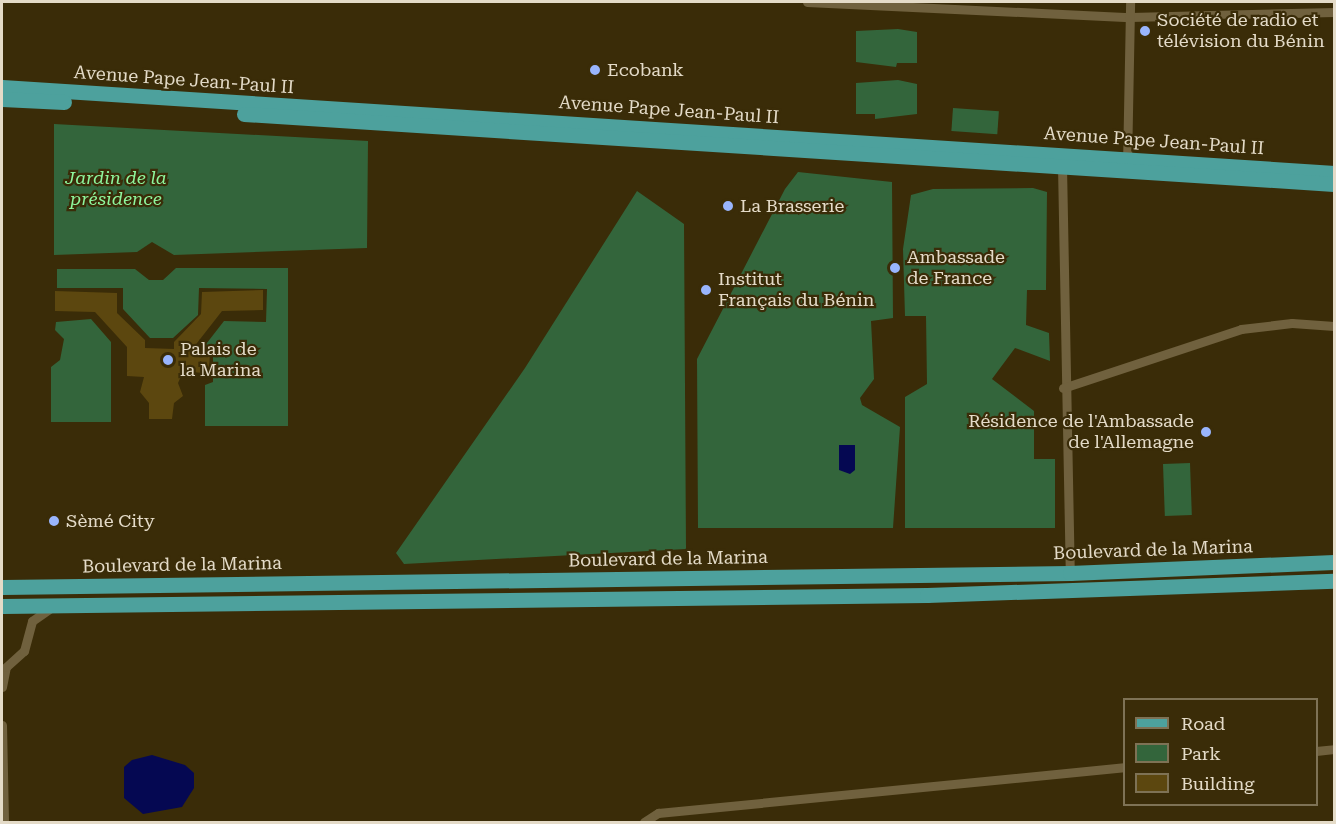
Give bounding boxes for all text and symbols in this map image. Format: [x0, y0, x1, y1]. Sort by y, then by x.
place label: Société de radio et télévision du Bénin [1157, 10, 1325, 52]
marker: Société de radio et télévision du Bénin [1138, 24, 1152, 38]
place label: Ecobank [607, 59, 684, 81]
street label: Avenue Pape Jean-Paul II [73, 62, 295, 98]
marker: Ecobank [588, 63, 602, 77]
street label: Avenue Pape Jean-Paul II [558, 92, 780, 128]
street label: Avenue Pape Jean-Paul II [1043, 123, 1265, 159]
park label: Jardin de la présidence [65, 168, 167, 210]
place label: La Brasserie [740, 195, 844, 217]
marker: La Brasserie [721, 199, 735, 213]
place label: Ambassade de France [907, 247, 1005, 290]
marker: Ambassade de France [888, 261, 902, 275]
place label: Institut Français du Bénin [718, 269, 874, 312]
marker: Institut Français du Bénin [699, 283, 713, 297]
place label: Palais de la Marina [180, 339, 261, 382]
marker: Palais de la Marina [161, 353, 175, 367]
place label: Résidence de l'Ambassade de l'Allemagne [968, 411, 1194, 454]
marker: Résidence de l'Ambassade de l'Allemagne [1199, 425, 1213, 439]
place label: Sèmé City [66, 510, 155, 532]
marker: Sèmé City [47, 514, 61, 528]
street label: Boulevard de la Marina [1053, 536, 1253, 564]
street label: Boulevard de la Marina [568, 546, 768, 572]
street label: Boulevard de la Marina [82, 552, 282, 578]
legend [1123, 698, 1318, 806]
text: Road [1181, 713, 1225, 734]
text: Park [1181, 743, 1221, 764]
text: Building [1181, 773, 1255, 794]

